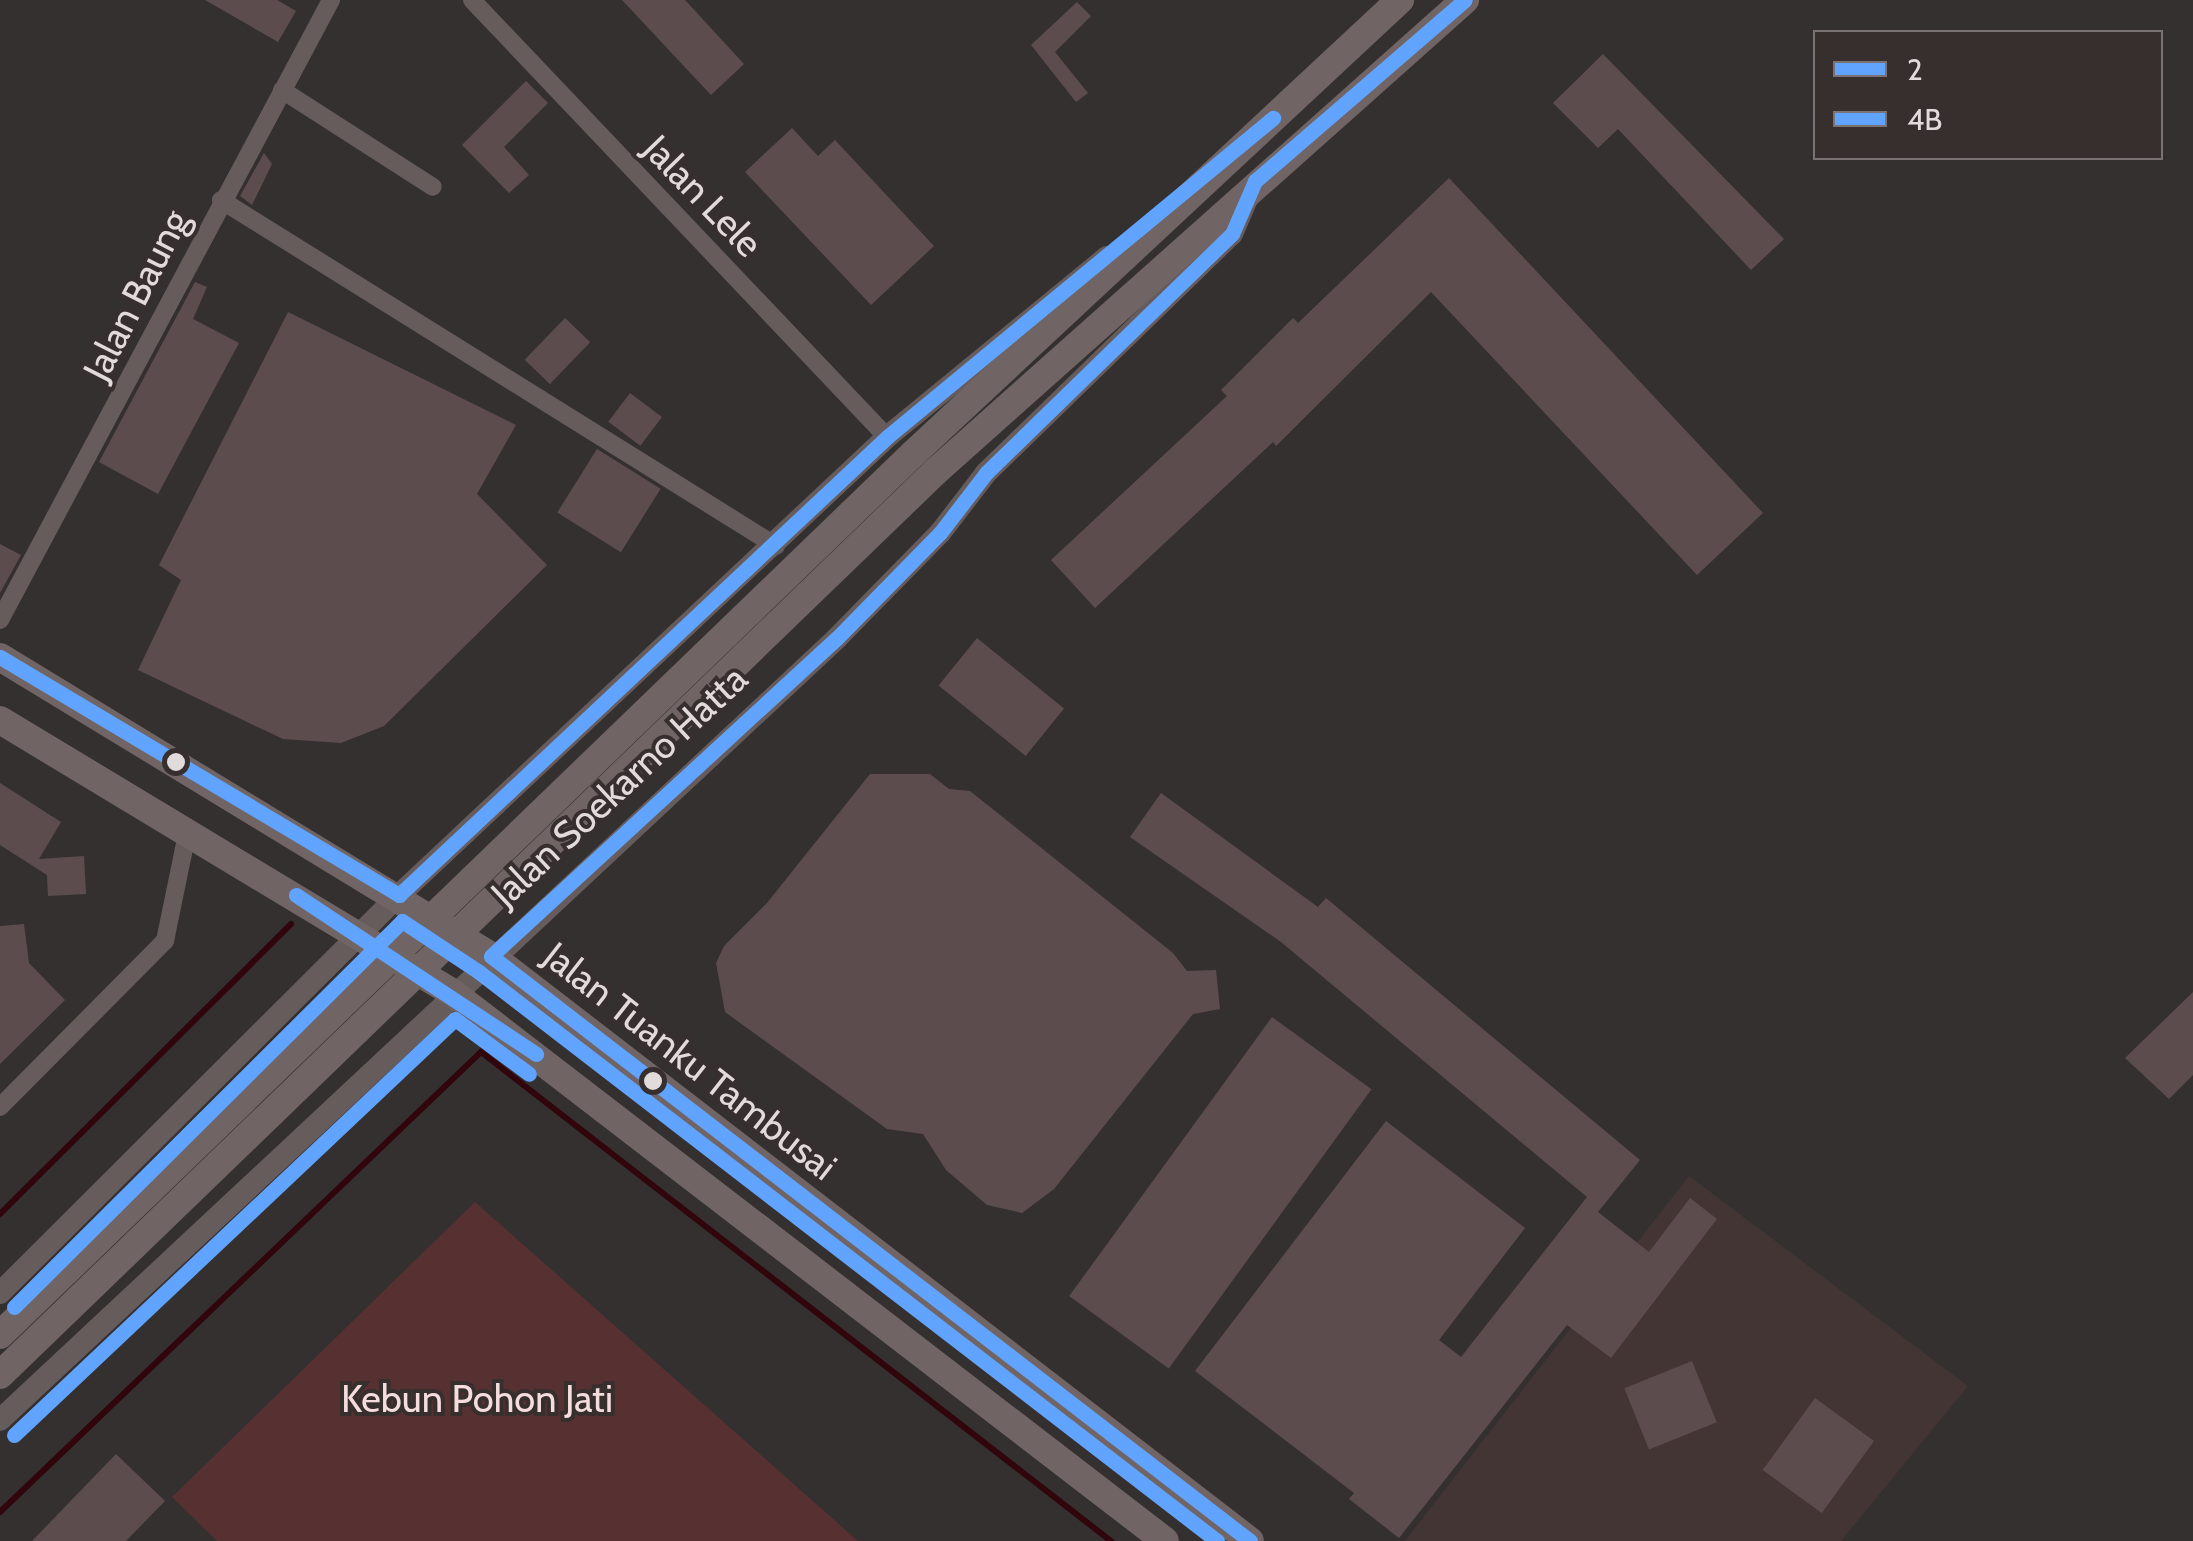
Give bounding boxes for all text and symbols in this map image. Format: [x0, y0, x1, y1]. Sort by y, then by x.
legend [1813, 30, 2163, 160]
text: 2 [1907, 51, 1923, 88]
text: 4B [1907, 101, 1942, 138]
street label: Jalan Lele [634, 126, 772, 266]
street label: Jalan Baung [74, 202, 198, 388]
street label: Jalan Soekarno Hatta [482, 656, 756, 916]
unlabelled marker [166, 752, 186, 772]
street label: Jalan Tuanku Tambusai [535, 933, 845, 1189]
unlabelled marker [643, 1071, 663, 1091]
park label: Kebun Pohon Jati [341, 1376, 613, 1422]

